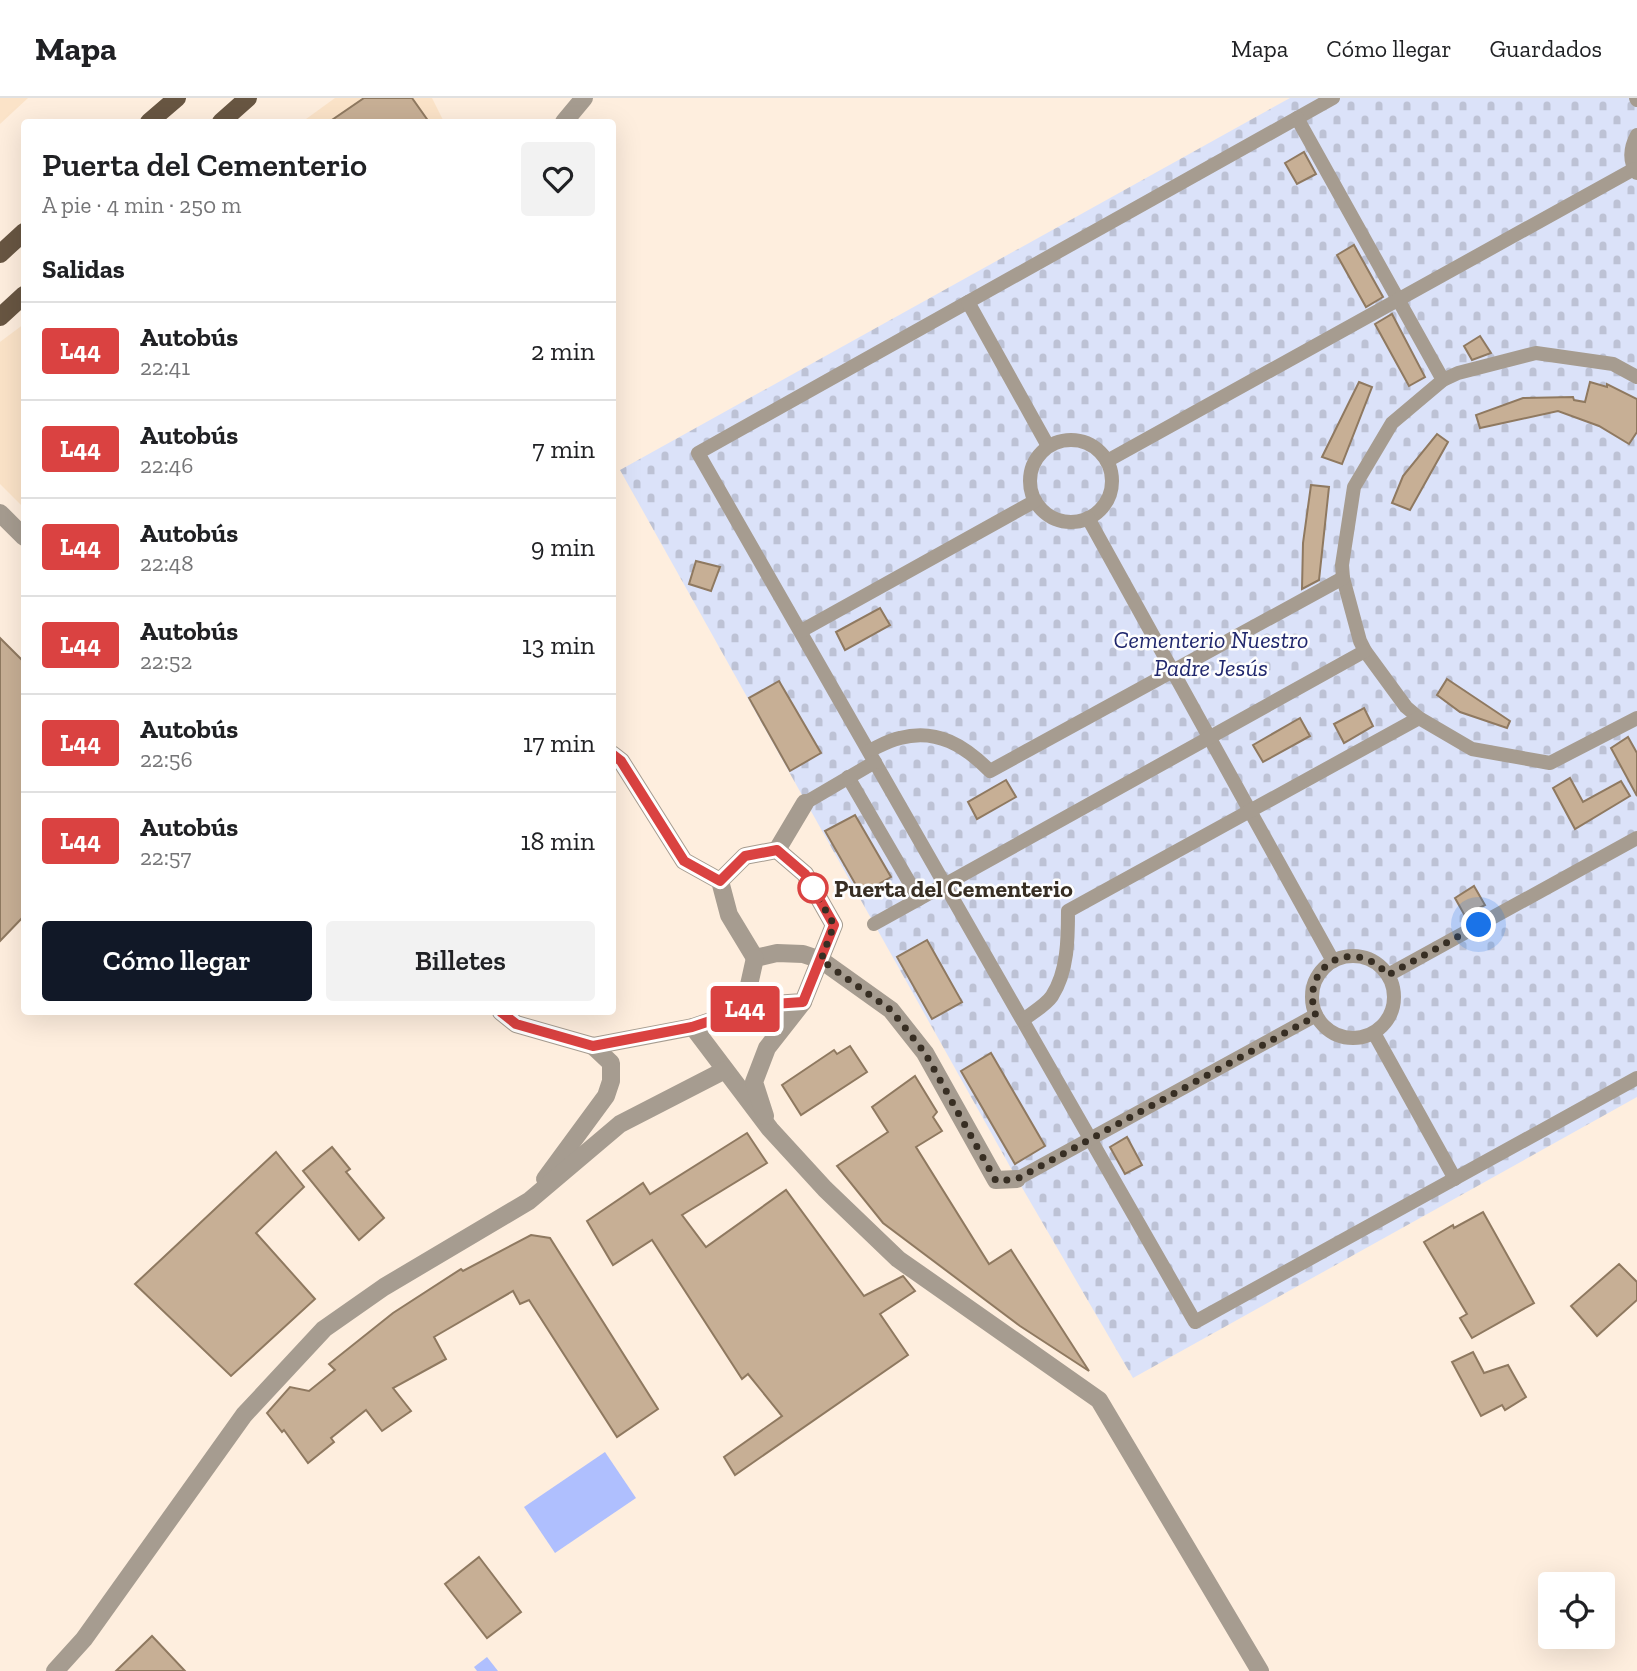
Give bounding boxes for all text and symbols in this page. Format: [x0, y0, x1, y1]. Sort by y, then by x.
text: Mapa [35, 29, 117, 68]
text: Mapa [1231, 34, 1288, 63]
text: Cómo llegar [1326, 34, 1452, 63]
text: Guardados [1490, 34, 1602, 63]
button: heart [521, 142, 595, 216]
text: Puerta del Cementerio [42, 145, 367, 184]
text: A pie · 4 min · 250 m [42, 191, 241, 219]
text: Salidas [42, 253, 125, 285]
text: Autobús [140, 321, 238, 353]
text: 2 min [531, 335, 595, 367]
text: L44 [60, 336, 101, 365]
text: 22:41 [140, 353, 190, 381]
text: Autobús [140, 419, 238, 451]
text: 7 min [532, 433, 595, 465]
text: L44 [60, 434, 101, 463]
text: 22:46 [140, 451, 193, 479]
text: Autobús [140, 517, 238, 549]
text: 9 min [531, 531, 595, 563]
text: L44 [60, 532, 101, 561]
text: 22:48 [140, 549, 194, 577]
text: Autobús [140, 615, 238, 647]
park label: Cementerio Nuestro Padre Jesús [1113, 625, 1309, 682]
text: 13 min [522, 629, 595, 661]
text: L44 [60, 630, 101, 659]
text: 22:52 [140, 647, 192, 675]
text: Autobús [140, 713, 238, 745]
text: 17 min [523, 727, 595, 759]
text: L44 [60, 728, 101, 757]
text: 22:56 [140, 745, 193, 773]
text: Autobús [140, 811, 238, 843]
text: 18 min [520, 825, 595, 857]
text: L44 [60, 826, 101, 855]
text: 22:57 [140, 843, 191, 871]
marker: Puerta del Cementerio [798, 873, 828, 903]
place label: Puerta del Cementerio [834, 874, 1073, 903]
your location [1461, 907, 1496, 942]
button: Cómo llegar [42, 921, 312, 1001]
button: Billetes [326, 921, 595, 1001]
line badge: L44 [705, 986, 785, 1032]
text: L44 [725, 994, 765, 1023]
map controls [1538, 1572, 1615, 1649]
button: locate [1538, 1572, 1615, 1649]

